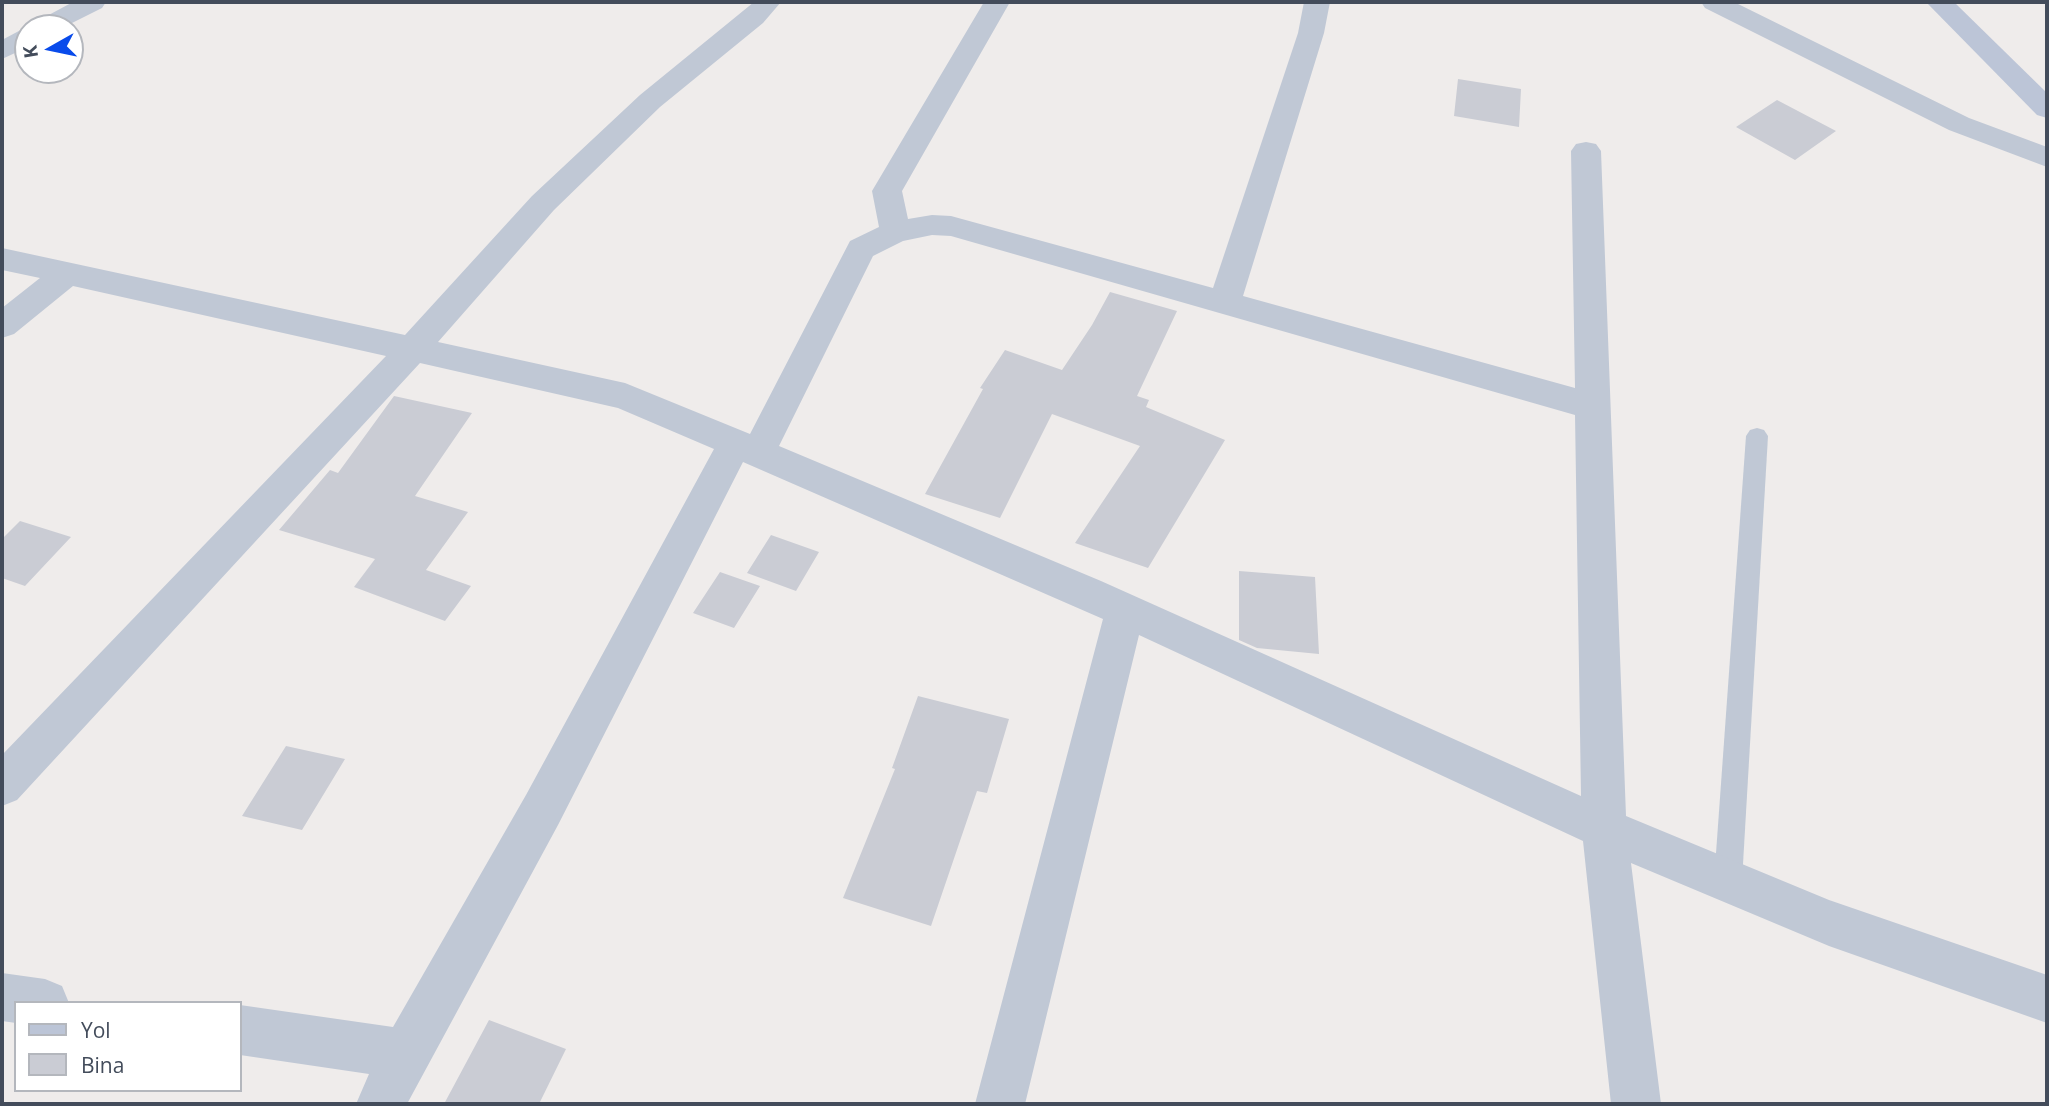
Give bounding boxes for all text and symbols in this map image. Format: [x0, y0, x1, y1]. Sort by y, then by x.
north arrow [14, 14, 84, 84]
text: K [16, 44, 44, 60]
legend [14, 1001, 242, 1092]
text: Yol [81, 1016, 111, 1044]
text: Bina [81, 1051, 124, 1079]

